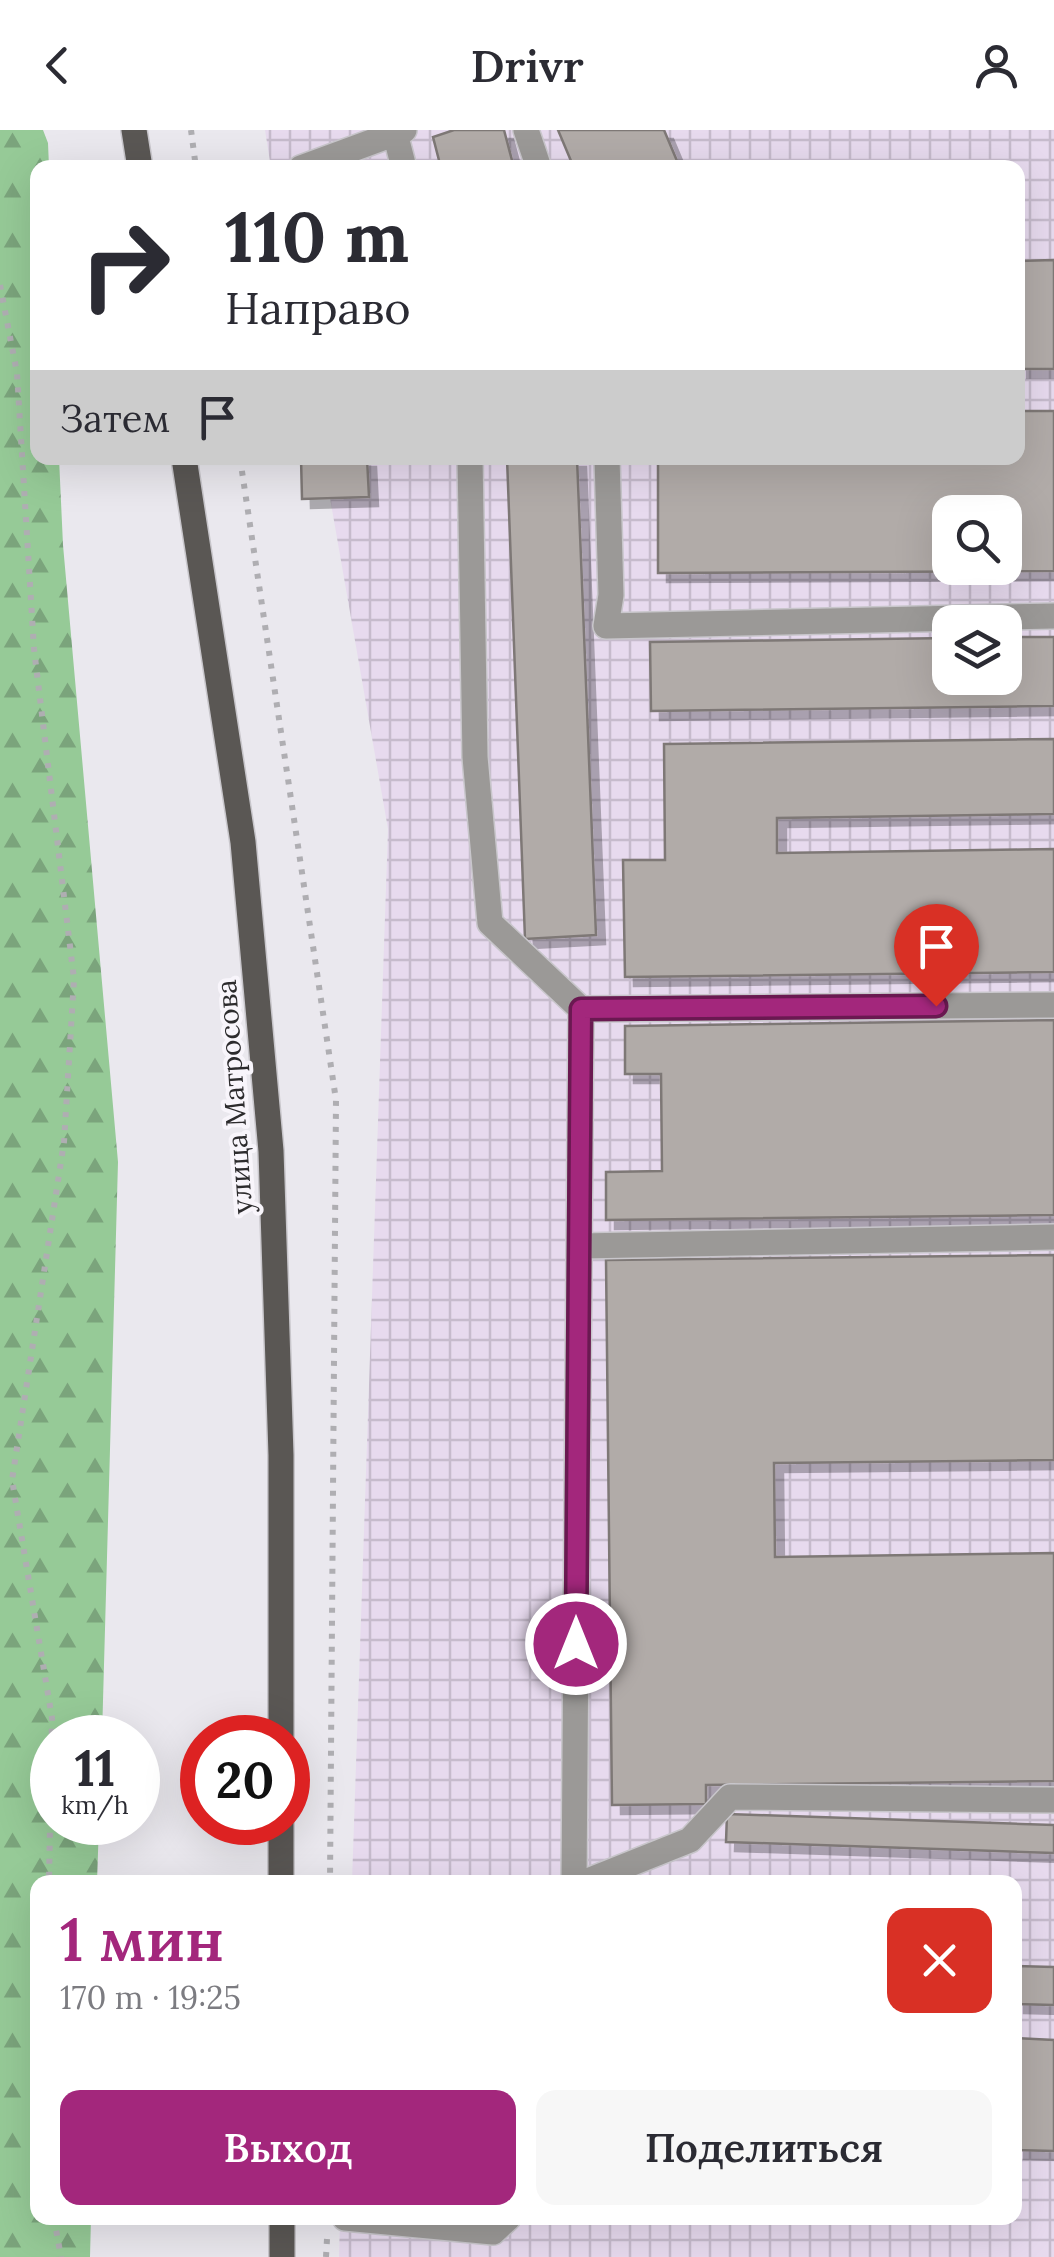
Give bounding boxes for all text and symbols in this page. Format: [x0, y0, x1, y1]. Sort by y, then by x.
text: Drivr [470, 37, 584, 94]
icon: back [30, 38, 85, 93]
icon: person [969, 38, 1024, 93]
text: 110 m [225, 192, 409, 281]
icon: right [60, 200, 190, 330]
text: Направо [225, 279, 411, 336]
icon: arrive [190, 390, 245, 445]
text: Затем [60, 394, 170, 442]
map controls [932, 495, 1022, 695]
button: search [932, 495, 1022, 585]
button: layers [932, 605, 1022, 695]
pin [894, 904, 979, 1007]
icon: arrive [909, 919, 964, 974]
street label: улица Матросова [208, 978, 260, 1216]
position arrow [524, 1592, 628, 1696]
speed limit sign: 20 [180, 1715, 310, 1845]
text: 11 [75, 1736, 115, 1800]
text: km/h [61, 1789, 129, 1821]
text: 1 мин [60, 1901, 224, 1977]
button: close [887, 1908, 992, 2013]
text: 170 m · 19:25 [60, 1977, 241, 2018]
button: Выход [60, 2090, 516, 2205]
button: Поделиться [536, 2090, 992, 2205]

